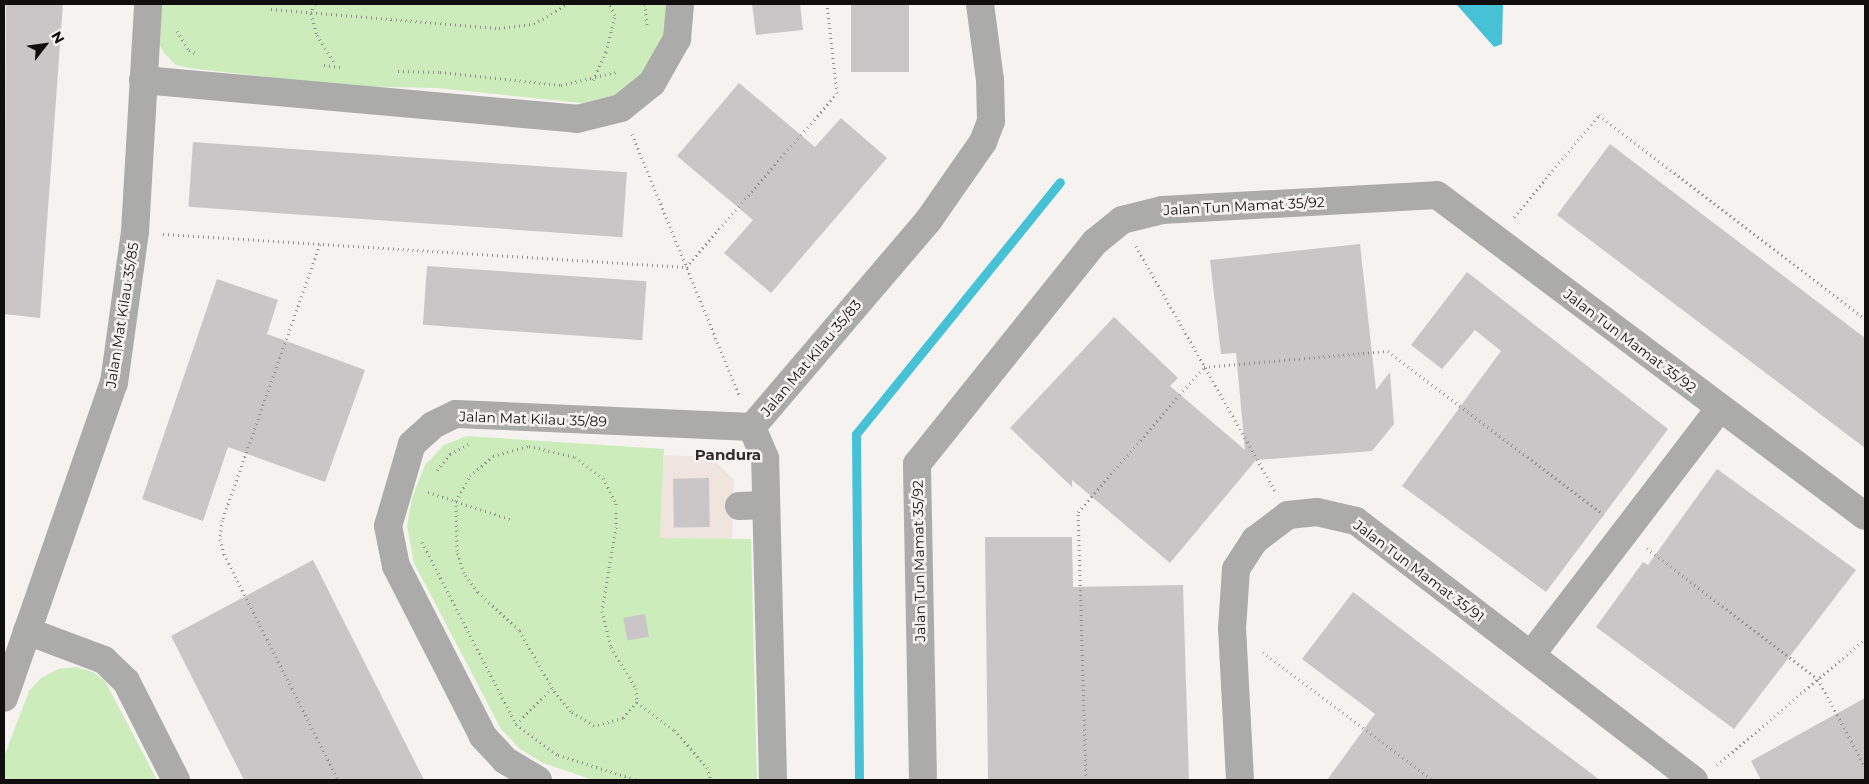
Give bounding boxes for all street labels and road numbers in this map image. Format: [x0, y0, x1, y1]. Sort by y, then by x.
street label: Jalan Tun Mamat 35/92 [1163, 193, 1325, 219]
street label: Jalan Mat Kilau 35/85 [102, 241, 142, 389]
street label: Jalan Tun Mamat 35/92 [1560, 286, 1700, 396]
street label: Jalan Mat Kilau 35/83 [757, 296, 865, 420]
street label: Jalan Mat Kilau 35/89 [459, 408, 607, 430]
street label: Jalan Tun Mamat 35/92 [909, 480, 929, 642]
street label: Jalan Tun Mamat 35/91 [1351, 516, 1487, 626]

